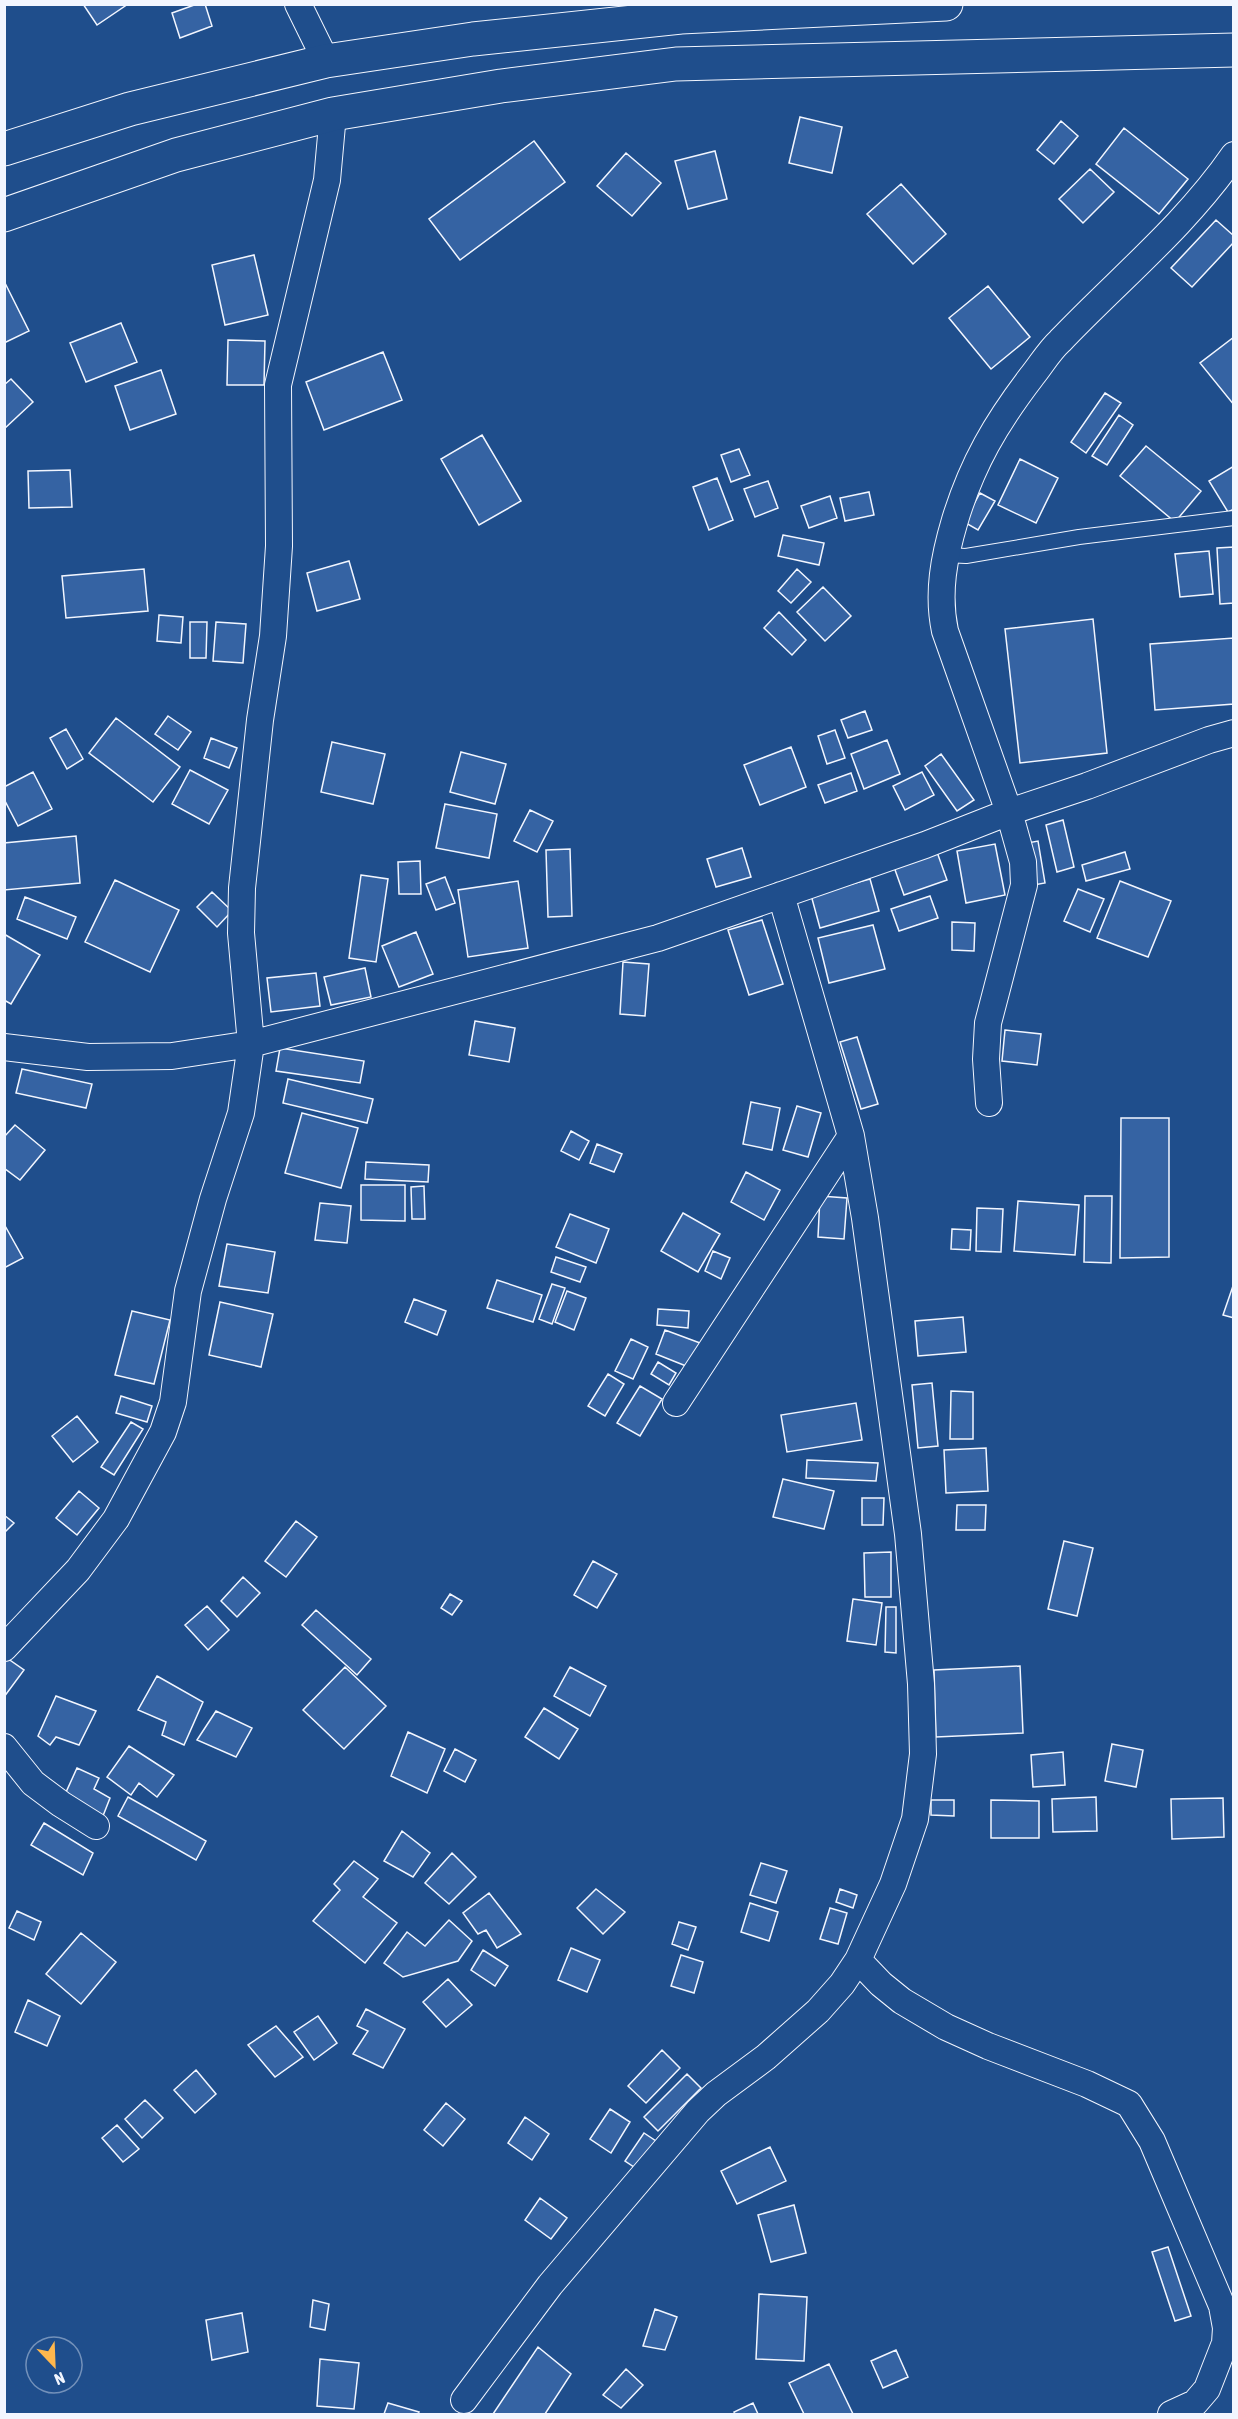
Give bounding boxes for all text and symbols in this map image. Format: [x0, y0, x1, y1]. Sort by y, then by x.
north arrow [24, 2335, 84, 2395]
text: N [52, 2369, 68, 2389]

